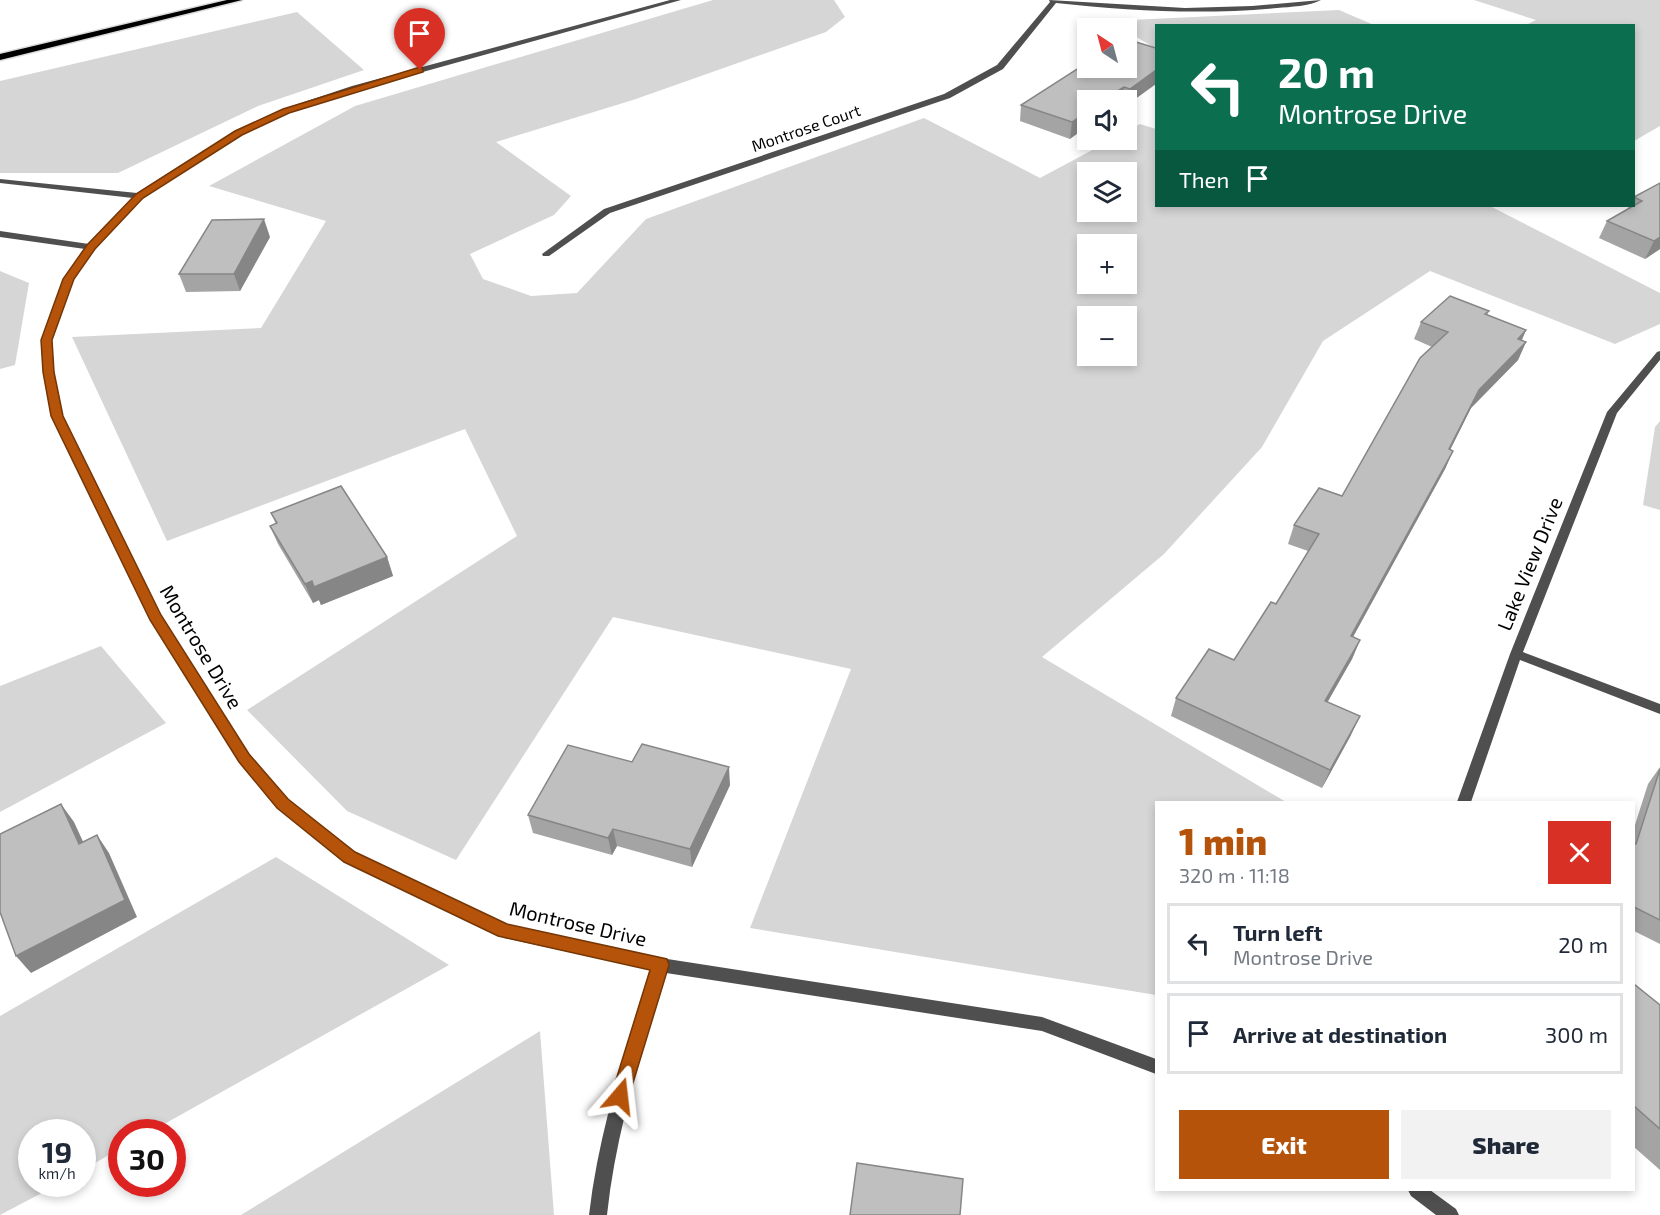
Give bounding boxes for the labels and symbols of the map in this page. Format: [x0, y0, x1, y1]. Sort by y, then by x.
pin [394, 8, 445, 70]
north arrow [1077, 18, 1137, 78]
street label: Montrose Court [749, 100, 863, 155]
street label: Lake View Drive [1491, 493, 1567, 634]
street label: Montrose Drive [155, 580, 248, 713]
street label: Montrose Drive [507, 896, 649, 950]
position arrow [588, 1064, 652, 1128]
speed limit sign: 30 [108, 1119, 186, 1197]

